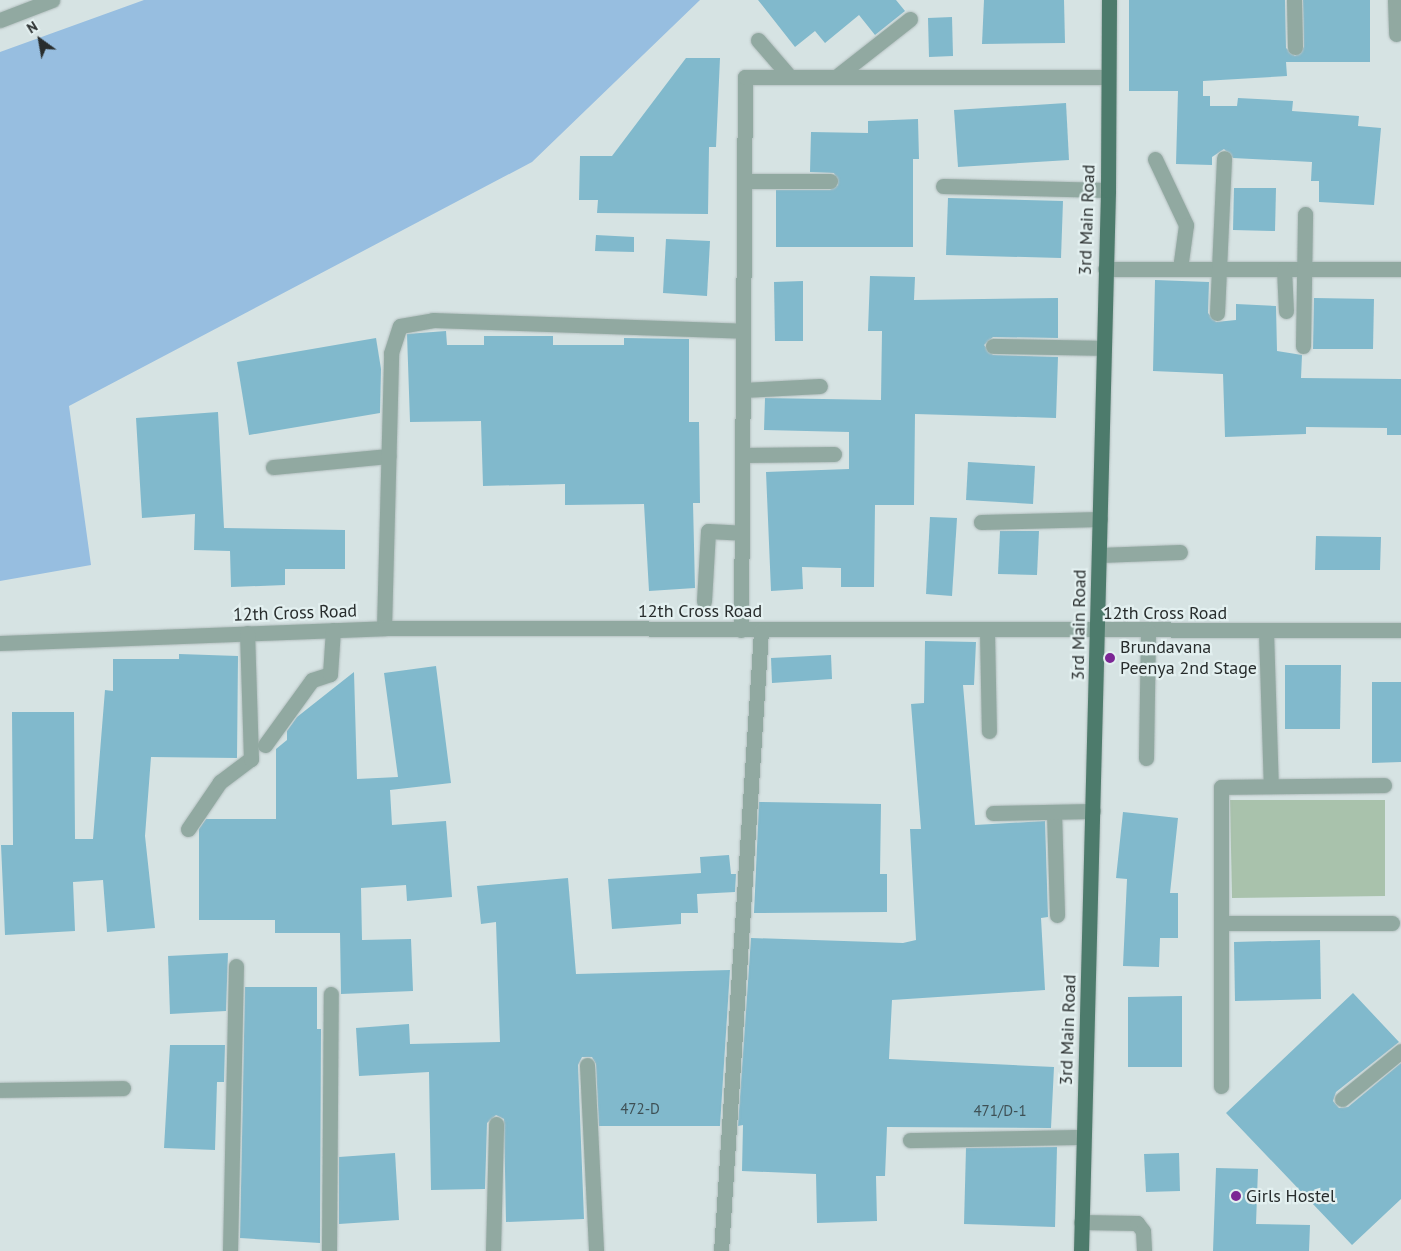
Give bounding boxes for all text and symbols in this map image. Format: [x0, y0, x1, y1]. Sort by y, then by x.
north arrow [15, 15, 65, 65]
text: N [23, 17, 41, 37]
street label: 3rd Main Road [1074, 164, 1100, 276]
street label: 3rd Main Road [1067, 569, 1091, 681]
street label: 12th Cross Road [233, 600, 357, 626]
street label: 12th Cross Road [638, 600, 762, 622]
street label: 12th Cross Road [1103, 602, 1227, 624]
place label: Brundavana Peenya 2nd Stage [1120, 637, 1257, 680]
marker: Brundavana Peenya 2nd Stage [1104, 652, 1116, 664]
street label: 3rd Main Road [1055, 974, 1081, 1086]
house number: 472-D [620, 1100, 660, 1118]
house number: 471/D-1 [973, 1102, 1027, 1120]
place label: Girls Hostel [1246, 1185, 1335, 1207]
marker: Girls Hostel [1230, 1190, 1242, 1202]

